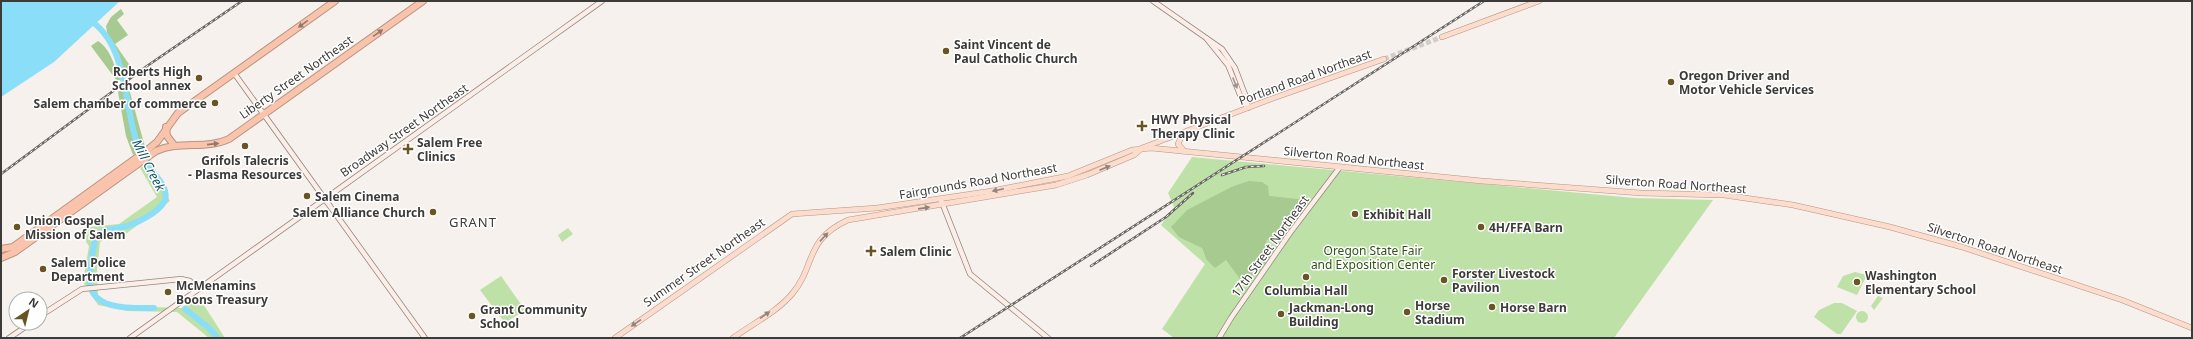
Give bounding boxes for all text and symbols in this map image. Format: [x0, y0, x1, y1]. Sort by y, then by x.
one-way arrow [298, 20, 308, 28]
one-way arrow [372, 29, 383, 37]
street label: Liberty Street Northeast [236, 31, 357, 123]
place label: Saint Vincent de Paul Catholic Church [954, 36, 1077, 67]
street label: Portland Road Northeast [1236, 45, 1374, 109]
marker: Saint Vincent de Paul Catholic Church [941, 46, 951, 56]
place label: Roberts High School annex [112, 63, 191, 94]
place label: Oregon Driver and Motor Vehicle Services [1679, 67, 1814, 98]
marker: Roberts High School annex [194, 73, 204, 83]
one-way arrow [1232, 77, 1238, 88]
marker: Oregon Driver and Motor Vehicle Services [1666, 77, 1676, 87]
street label: Broadway Street Northeast [337, 79, 472, 181]
place label: Salem chamber of commerce [34, 95, 207, 112]
marker: Salem chamber of commerce [210, 98, 220, 108]
place label: HWY Physical Therapy Clinic [1151, 111, 1235, 142]
marker: HWY Physical Therapy Clinic [1136, 120, 1148, 132]
place label: Salem Free Clinics [417, 134, 482, 165]
water label: Mill Creek [128, 136, 170, 195]
one-way arrow [207, 140, 219, 147]
marker: Grifols Talecris - Plasma Resources [240, 141, 250, 151]
street label: Silverton Road Northeast [1283, 142, 1426, 174]
marker: Salem Free Clinics [402, 143, 414, 155]
place label: Grifols Talecris - Plasma Resources [188, 152, 302, 183]
street label: Fairgrounds Road Northeast [898, 159, 1059, 203]
one-way arrow [1099, 165, 1110, 171]
street label: Silverton Road Northeast [1605, 171, 1748, 197]
place label: Salem Cinema [315, 188, 400, 205]
one-way arrow [991, 188, 1004, 194]
marker: Salem Cinema [302, 191, 312, 201]
street label: 17th Street Northeast [1227, 191, 1313, 300]
place label: Salem Alliance Church [293, 204, 425, 221]
one-way arrow [918, 205, 930, 211]
place label: Exhibit Hall [1363, 206, 1431, 223]
marker: Salem Alliance Church [428, 207, 438, 217]
marker: Exhibit Hall [1350, 209, 1360, 219]
place label: Union Gospel Mission of Salem [25, 212, 125, 243]
district label: GRANT [449, 213, 497, 231]
street label: Summer Street Northeast [640, 213, 769, 310]
street label: Silverton Road Northeast [1925, 218, 2065, 278]
place label: 4H/FFA Barn [1489, 219, 1563, 236]
marker: Union Gospel Mission of Salem [12, 222, 22, 232]
marker: 4H/FFA Barn [1476, 222, 1486, 232]
one-way arrow [819, 232, 829, 242]
park label: Oregon State Fair and Exposition Center [1311, 242, 1435, 273]
place label: Salem Clinic [880, 243, 952, 260]
marker: Salem Clinic [865, 245, 877, 257]
place label: Salem Police Department [51, 254, 126, 285]
marker: Salem Police Department [38, 264, 48, 274]
place label: Forster Livestock Pavilion [1452, 265, 1556, 296]
place label: Washington Elementary School [1865, 267, 1976, 298]
marker: Columbia Hall [1301, 272, 1311, 282]
marker: Forster Livestock Pavilion [1439, 275, 1449, 285]
place label: McMenamins Boons Treasury [176, 277, 268, 308]
marker: Washington Elementary School [1852, 277, 1862, 287]
place label: Columbia Hall [1264, 282, 1348, 299]
marker: McMenamins Boons Treasury [163, 287, 173, 297]
north arrow [8, 291, 48, 331]
text: N [26, 294, 42, 311]
place label: Horse Stadium [1415, 297, 1465, 328]
place label: Jackman-Long Building [1288, 299, 1374, 330]
place label: Horse Barn [1500, 299, 1567, 316]
place label: Grant Community School [480, 301, 587, 332]
marker: Horse Barn [1487, 302, 1497, 312]
marker: Horse Stadium [1402, 307, 1412, 317]
marker: Jackman-Long Building [1276, 309, 1286, 319]
marker: Grant Community School [467, 311, 477, 321]
one-way arrow [759, 311, 770, 319]
one-way arrow [631, 319, 641, 327]

